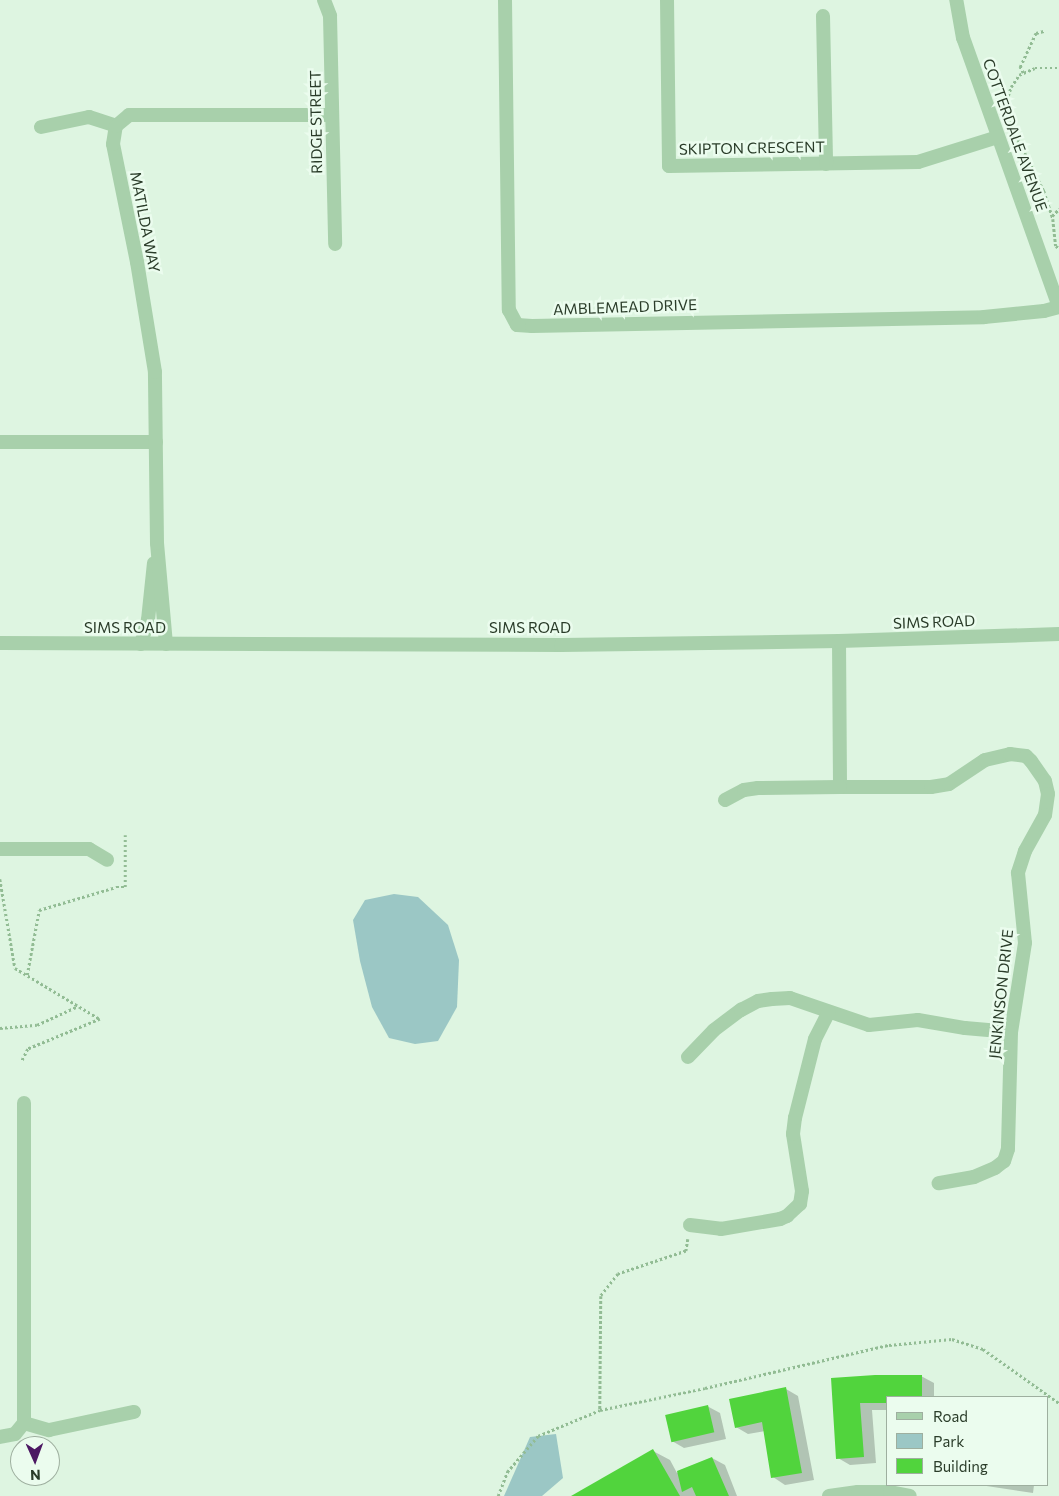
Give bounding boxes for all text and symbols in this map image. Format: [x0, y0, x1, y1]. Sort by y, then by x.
street label: COTTERDALE AVENUE [979, 56, 1051, 214]
street label: RIDGE STREET [306, 70, 326, 174]
street label: SKIPTON CRESCENT [679, 138, 825, 158]
street label: MATILDA WAY [126, 170, 164, 274]
street label: AMBLEMEAD DRIVE [553, 295, 697, 319]
street label: SIMS ROAD [893, 612, 975, 632]
street label: SIMS ROAD [84, 619, 166, 637]
street label: SIMS ROAD [489, 619, 571, 637]
street label: JENKINSON DRIVE [985, 928, 1017, 1060]
legend [886, 1396, 1049, 1486]
text: Road [933, 1407, 968, 1425]
text: Park [933, 1432, 964, 1450]
north arrow [10, 1436, 60, 1486]
text: Building [933, 1457, 988, 1475]
text: N [30, 1467, 41, 1484]

